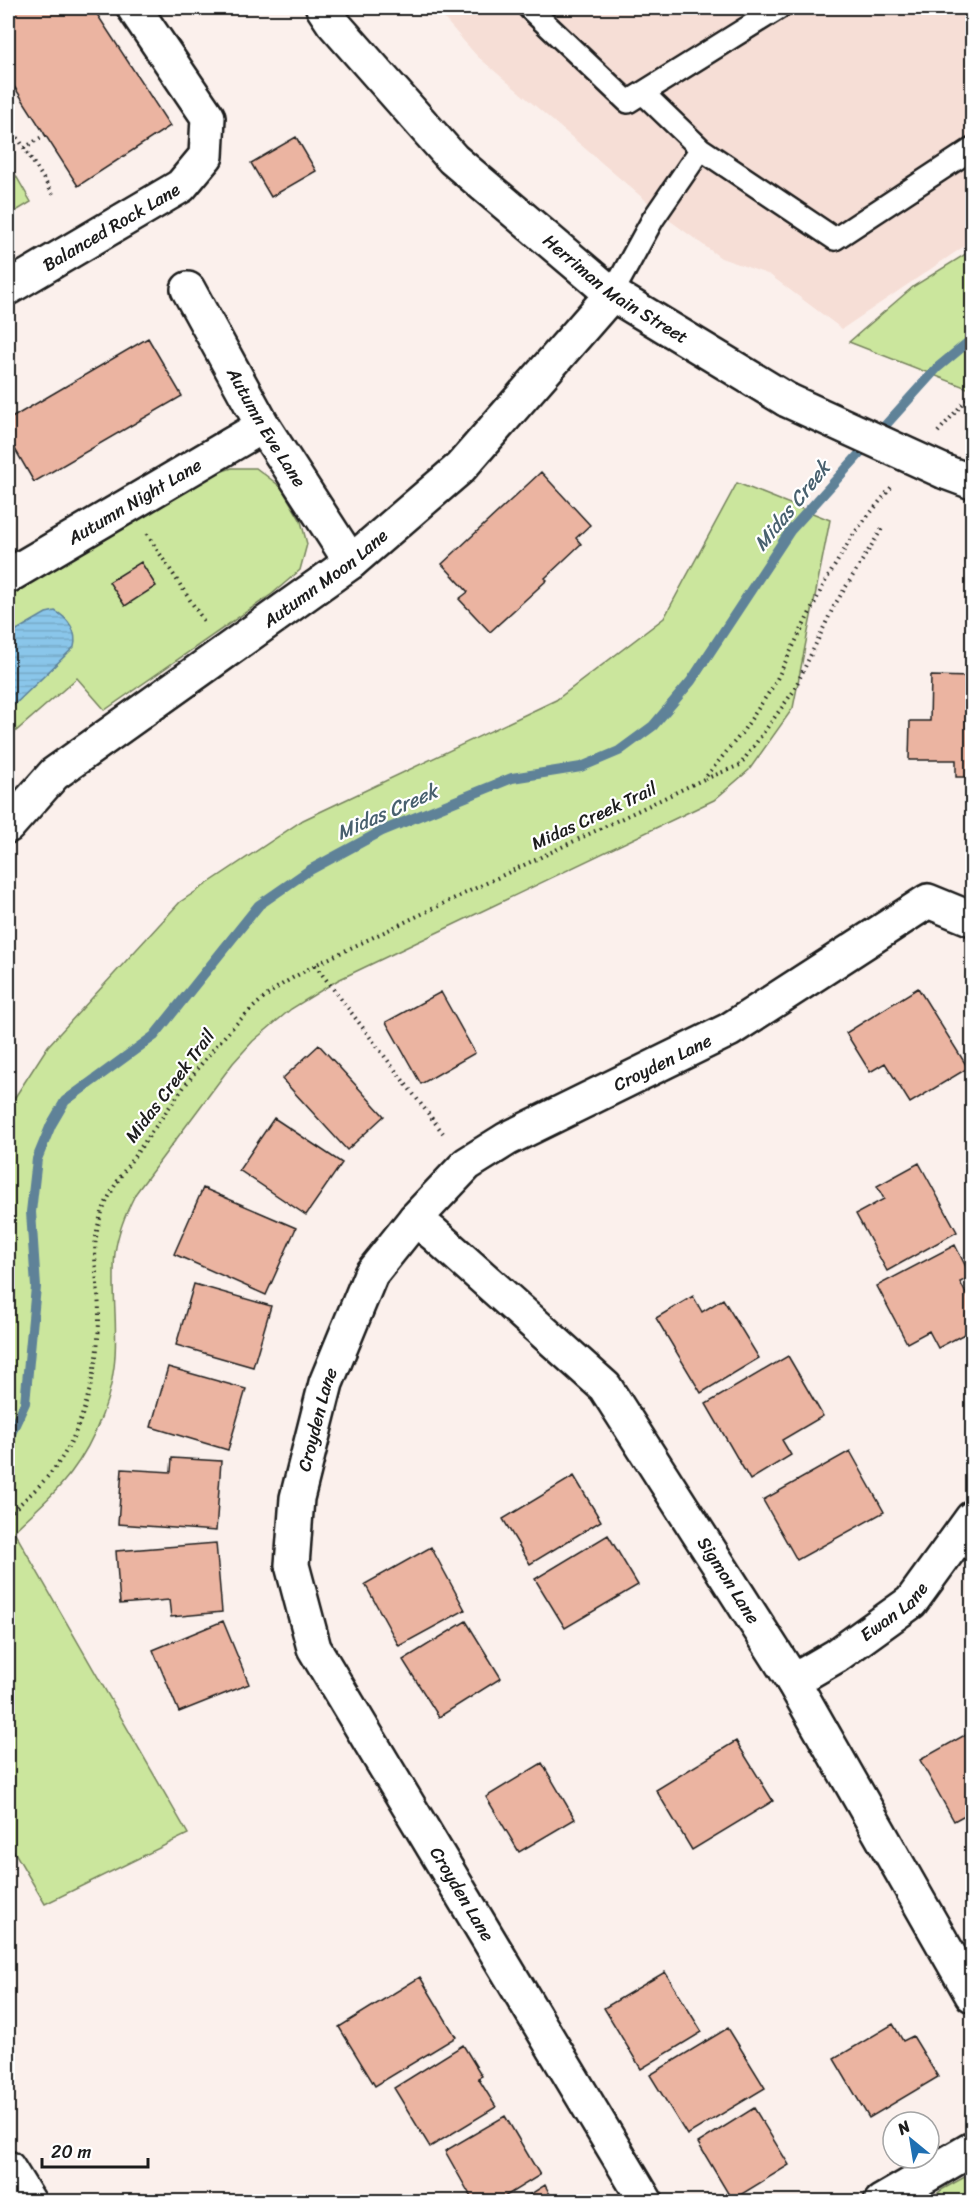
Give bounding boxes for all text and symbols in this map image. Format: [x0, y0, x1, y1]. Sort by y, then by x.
street label: Balanced Rock Lane [36, 174, 187, 280]
street label: Herriman Main Street [535, 226, 695, 353]
street label: Autumn Eve Lane [217, 361, 315, 494]
street label: Autumn Night Lane [60, 449, 208, 554]
water label: Midas Creek [744, 451, 841, 559]
street label: Autumn Moon Lane [255, 520, 396, 637]
street label: Midas Creek Trail [526, 772, 663, 859]
water label: Midas Creek [331, 773, 446, 850]
street label: Midas Creek Trail [116, 1021, 224, 1150]
street label: Croyden Lane [608, 1025, 717, 1100]
street label: Croyden Lane [288, 1362, 347, 1475]
street label: Sigmon Lane [688, 1530, 769, 1631]
street label: Ewan Lane [853, 1575, 937, 1650]
street label: Croyden Lane [421, 1840, 503, 1948]
north arrow [881, 2110, 941, 2170]
text: N [891, 2112, 917, 2143]
scale bar [42, 2131, 148, 2169]
text: 20 m [51, 2136, 91, 2168]

